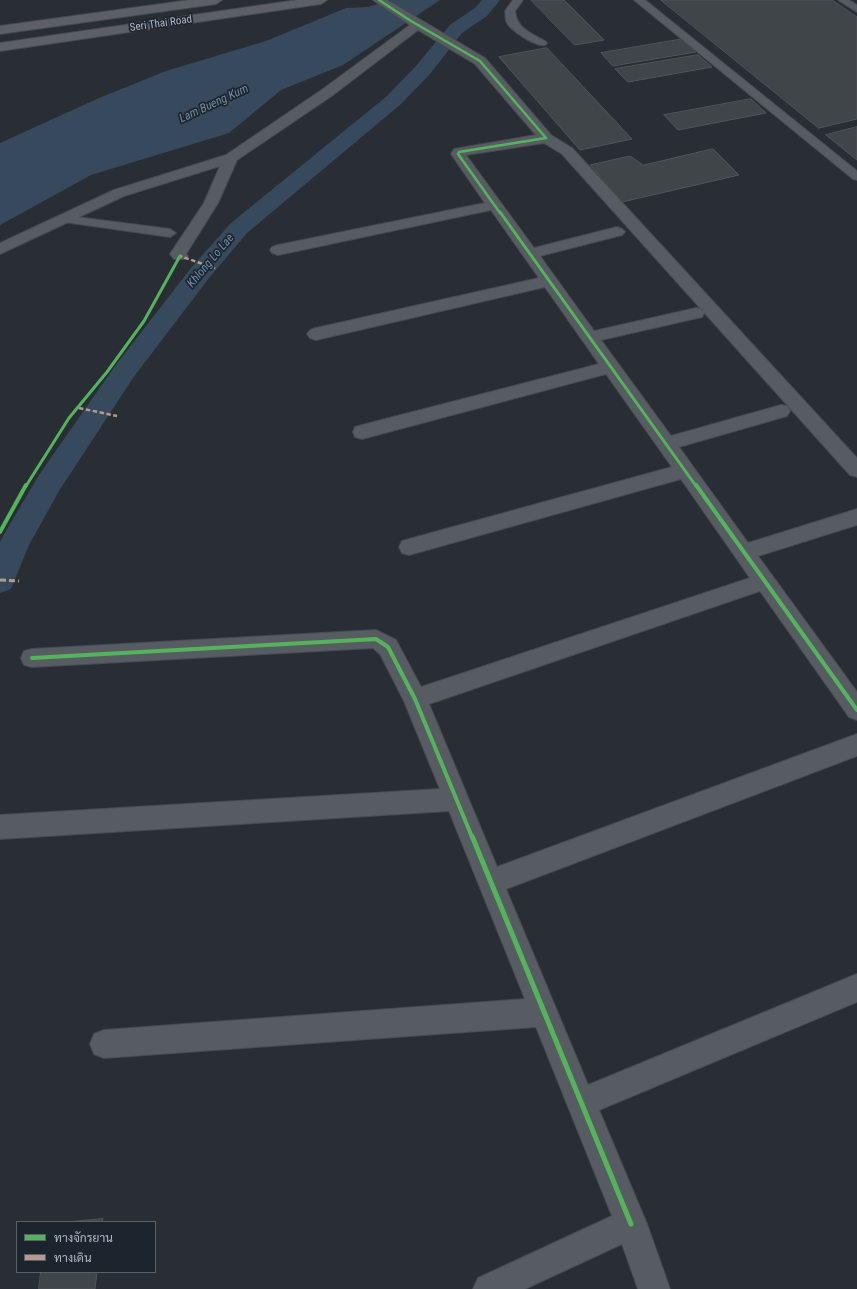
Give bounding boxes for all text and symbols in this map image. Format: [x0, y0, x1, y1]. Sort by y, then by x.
street label: Seri Thai Road [129, 13, 193, 35]
water label: Lam Bueng Kum [177, 82, 251, 126]
water label: Khlong Lo Lae [185, 231, 237, 291]
legend [16, 1221, 156, 1273]
text: ทางจักรยาน [54, 1231, 113, 1245]
text: ทางเดิน [54, 1251, 92, 1265]

